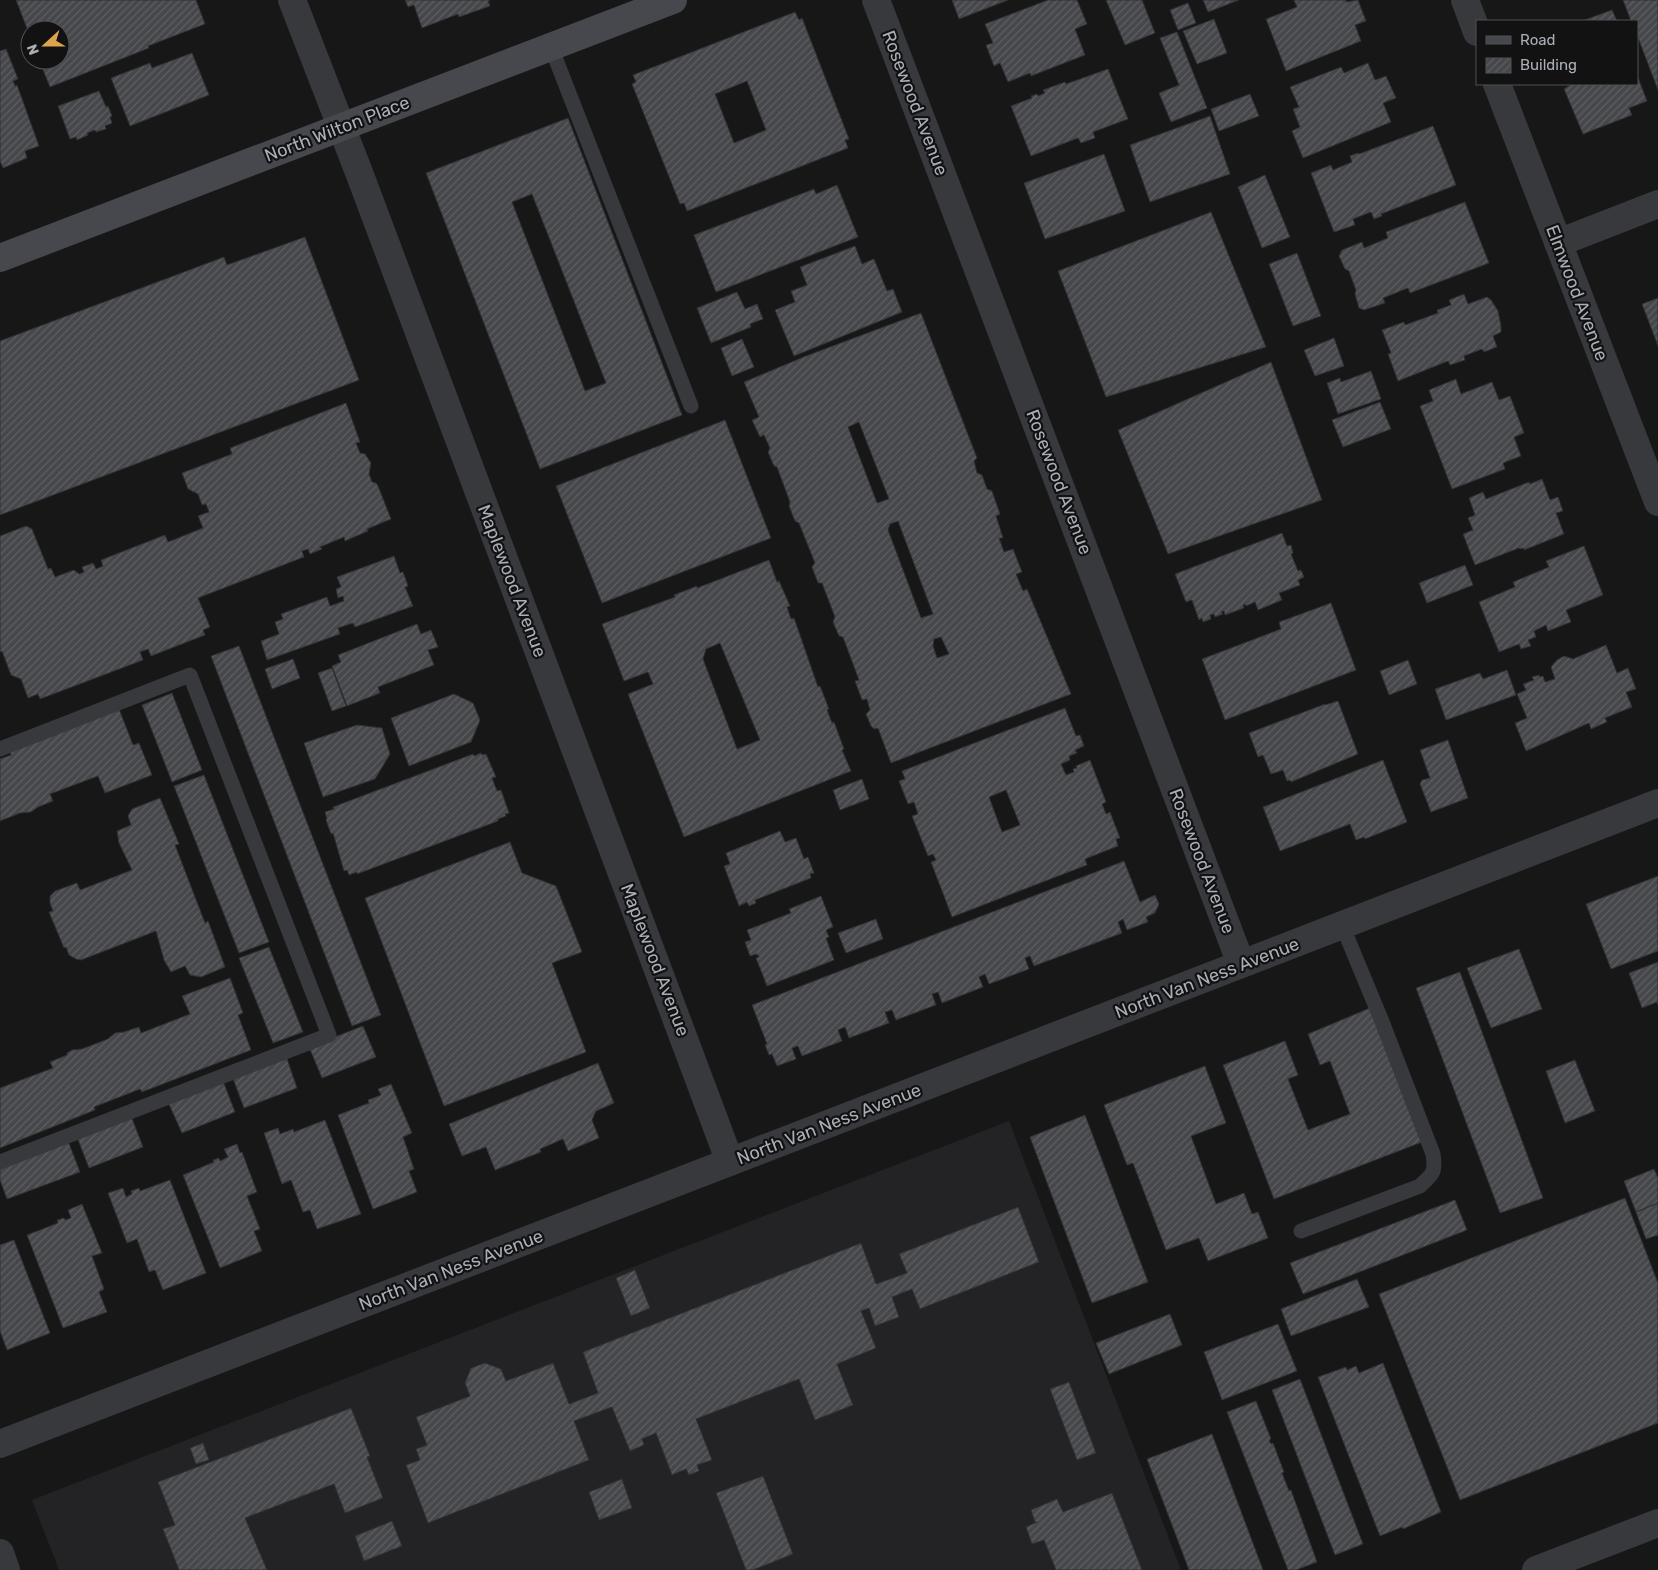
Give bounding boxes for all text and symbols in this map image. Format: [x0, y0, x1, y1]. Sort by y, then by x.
north arrow [20, 20, 70, 70]
legend [1476, 20, 1638, 85]
street label: Rosewood Avenue [877, 27, 953, 179]
text: Road [1520, 31, 1556, 49]
text: N [24, 42, 43, 57]
text: Building [1520, 56, 1577, 74]
street label: North Wilton Place [261, 91, 413, 167]
street label: Elmwood Avenue [1541, 222, 1613, 364]
street label: Rosewood Avenue [1021, 406, 1097, 558]
street label: Maplewood Avenue [473, 502, 551, 660]
street label: Rosewood Avenue [1164, 785, 1240, 937]
street label: Maplewood Avenue [616, 881, 694, 1039]
street label: North Van Ness Avenue [1112, 933, 1302, 1023]
street label: North Van Ness Avenue [734, 1079, 924, 1169]
street label: North Van Ness Avenue [356, 1225, 546, 1315]

